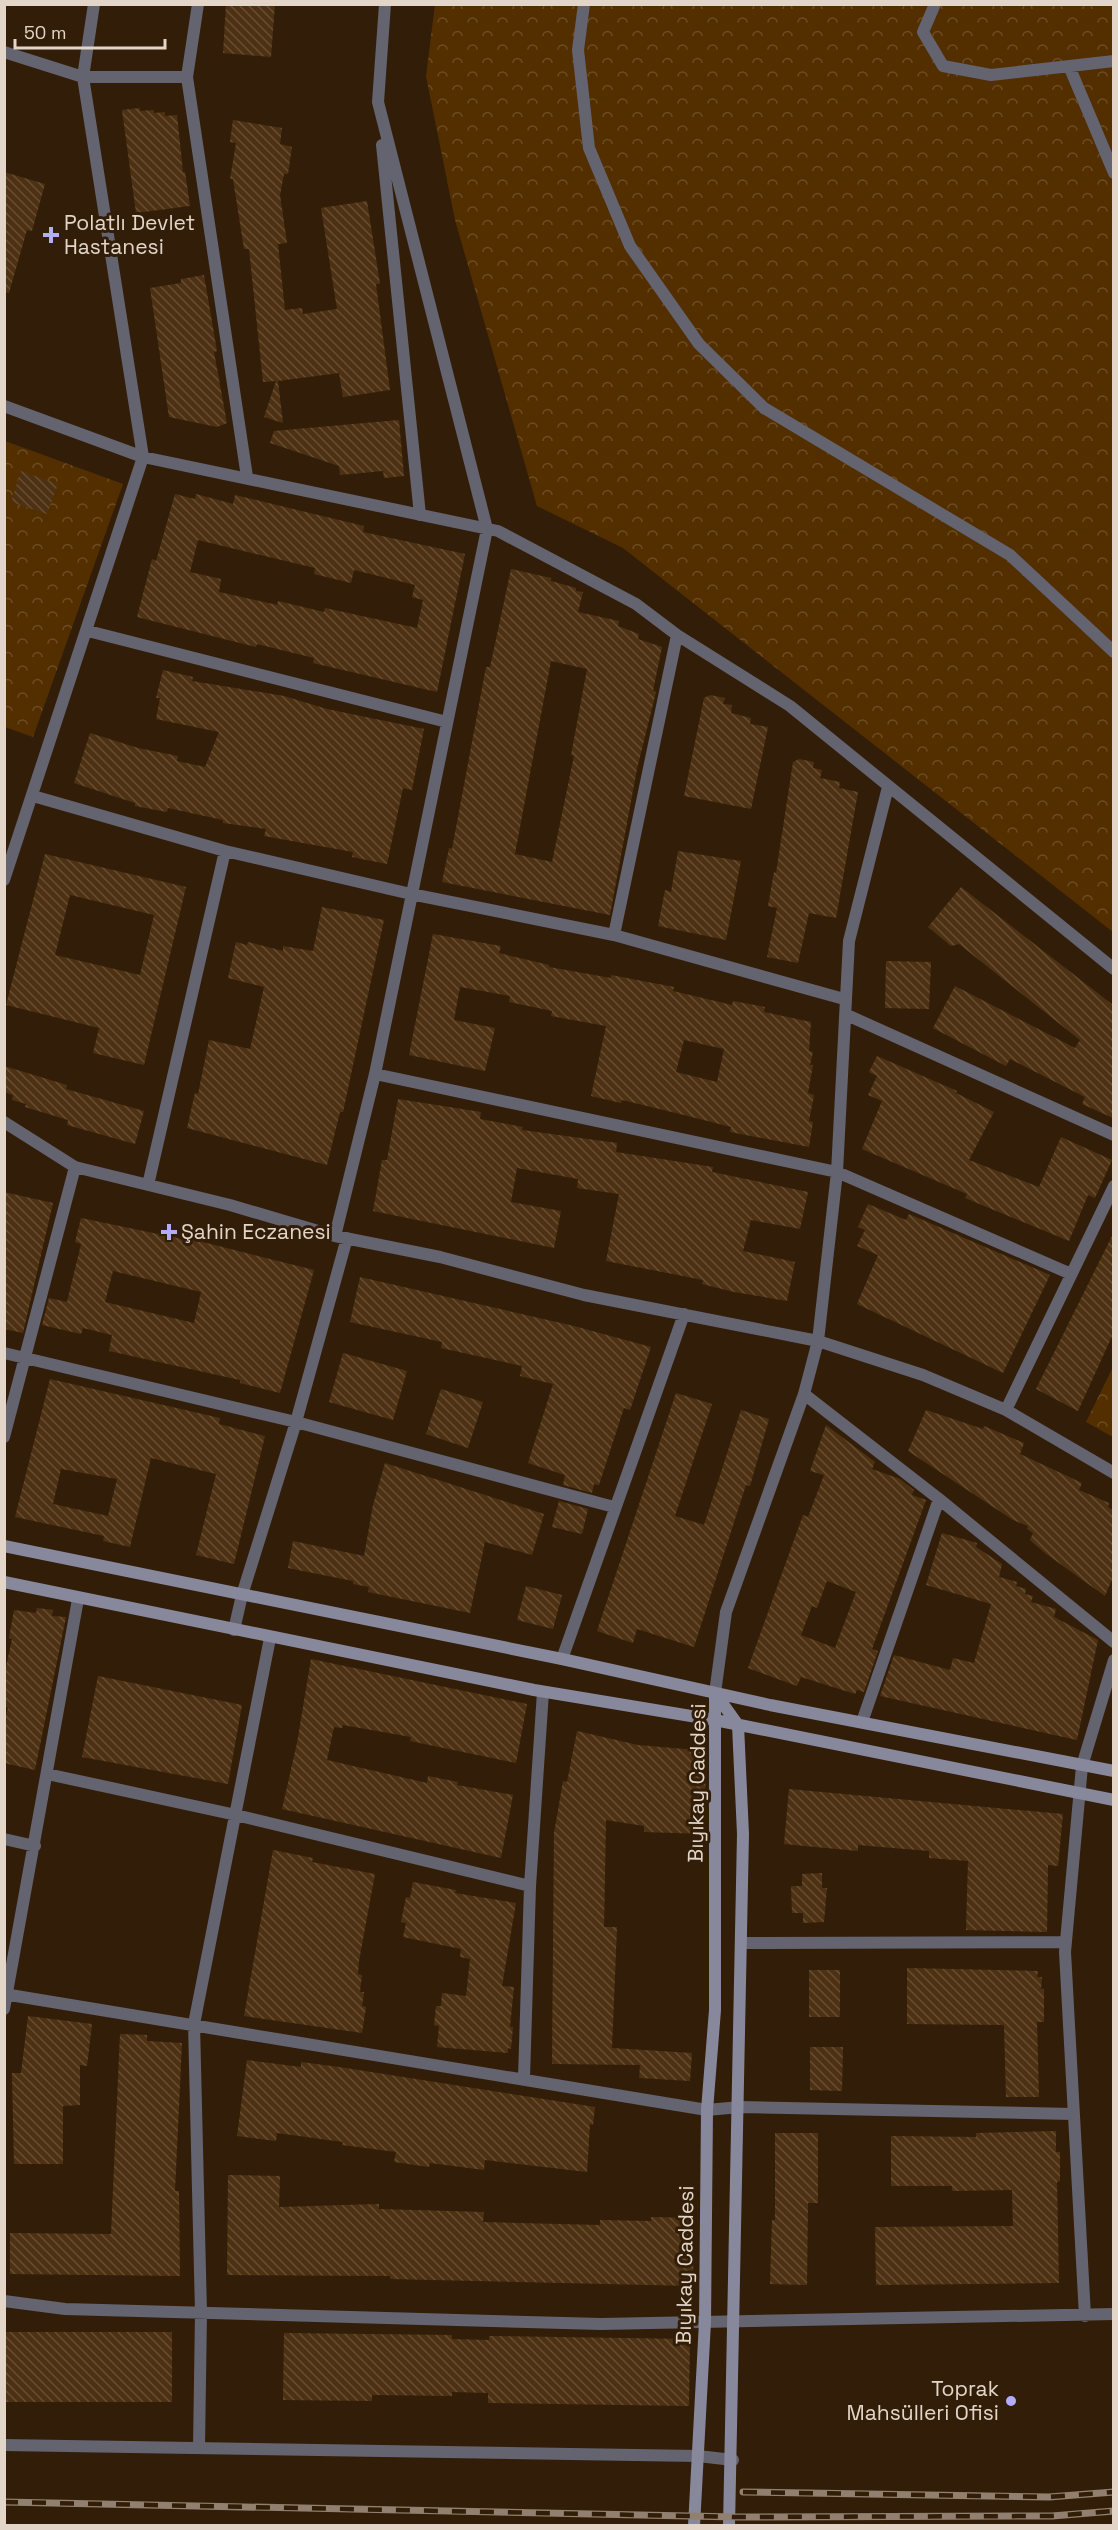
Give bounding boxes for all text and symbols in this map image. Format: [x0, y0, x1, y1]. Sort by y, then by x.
scale bar [15, 12, 165, 50]
text: 50 m [24, 21, 66, 44]
place label: Polatlı Devlet Hastanesi [64, 209, 195, 260]
marker: Polatlı Devlet Hastanesi [42, 226, 60, 244]
place label: Şahin Eczanesi [181, 1218, 331, 1245]
marker: Şahin Eczanesi [162, 1225, 176, 1239]
street label: Bıyıkay Caddesi [682, 1703, 711, 1863]
street label: Bıyıkay Caddesi [670, 2185, 699, 2345]
place label: Toprak Mahsülleri Ofisi [847, 2375, 999, 2426]
marker: Toprak Mahsülleri Ofisi [1004, 2394, 1018, 2408]

